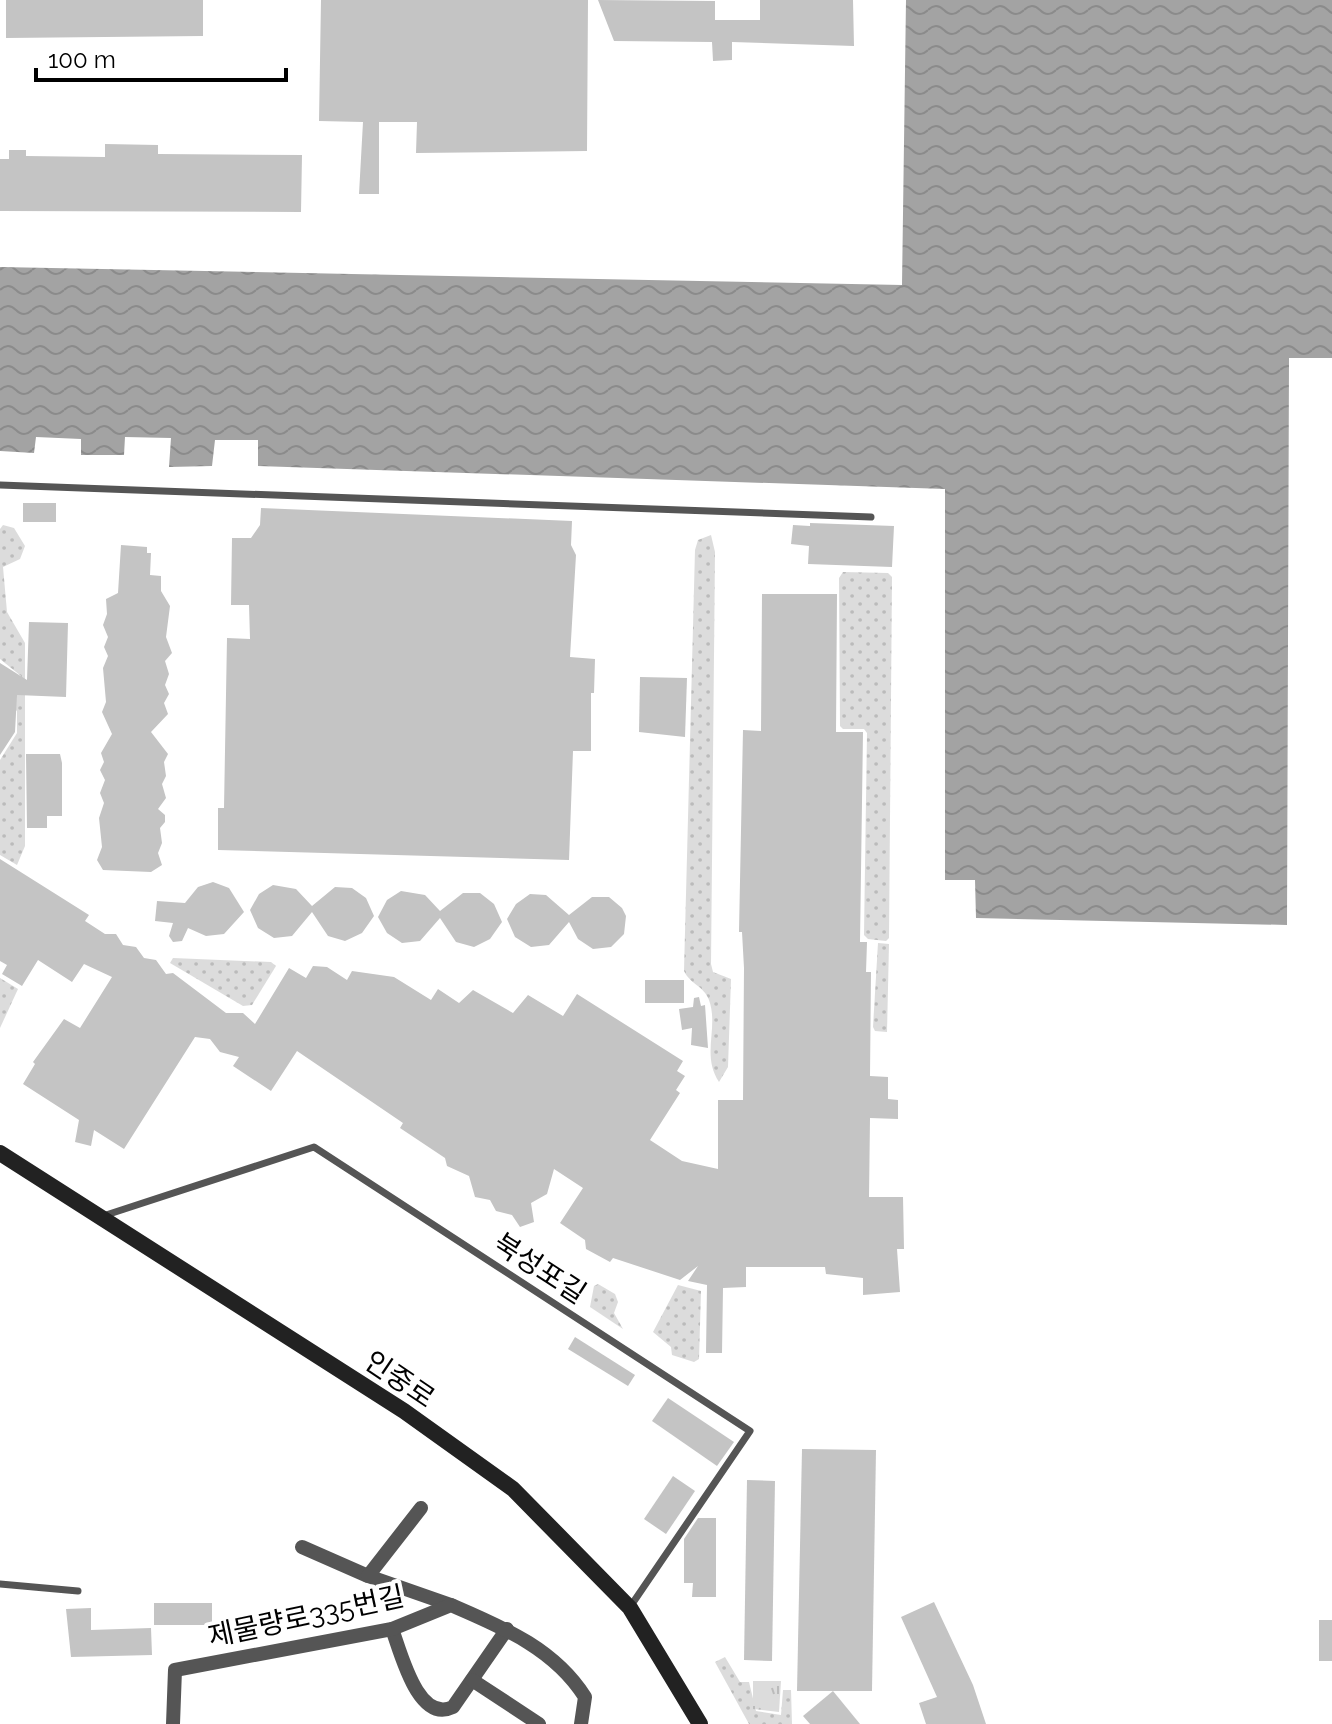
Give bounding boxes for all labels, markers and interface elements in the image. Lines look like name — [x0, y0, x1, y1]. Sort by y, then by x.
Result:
scale bar — [36, 32, 286, 82]
text: 100 m — [48, 45, 116, 74]
street label: 북성포길 — [488, 1227, 592, 1310]
street label: 인중로 — [358, 1344, 441, 1415]
street label: 제물량로335번길 — [205, 1580, 407, 1653]

